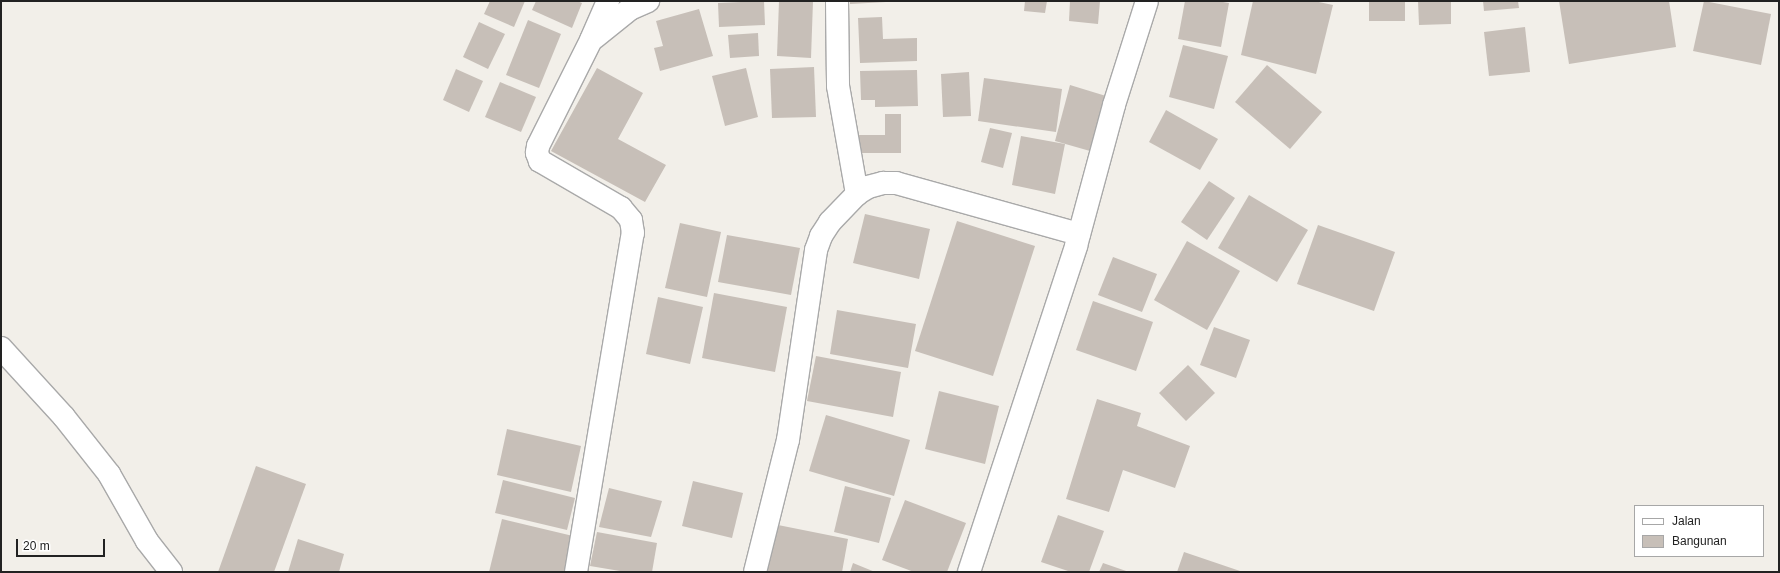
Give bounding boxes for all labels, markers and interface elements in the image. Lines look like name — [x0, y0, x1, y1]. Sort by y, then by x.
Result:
legend — [1634, 505, 1764, 557]
text: Jalan — [1672, 514, 1701, 528]
scale bar — [18, 531, 107, 557]
text: Bangunan — [1672, 534, 1727, 548]
text: 20 m — [23, 539, 50, 553]

